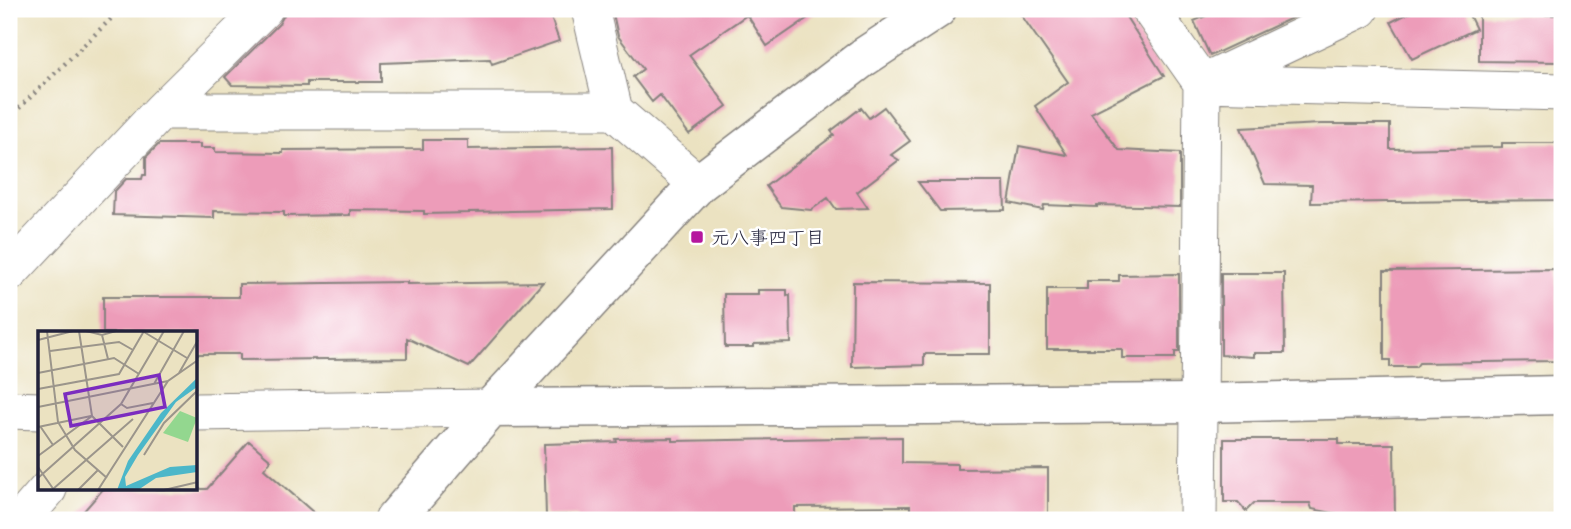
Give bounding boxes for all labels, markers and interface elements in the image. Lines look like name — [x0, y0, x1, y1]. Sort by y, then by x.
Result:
place label: 元八事四丁目 — [711, 224, 825, 254]
marker: 元八事四丁目 — [689, 229, 705, 245]
inset map — [38, 331, 198, 490]

